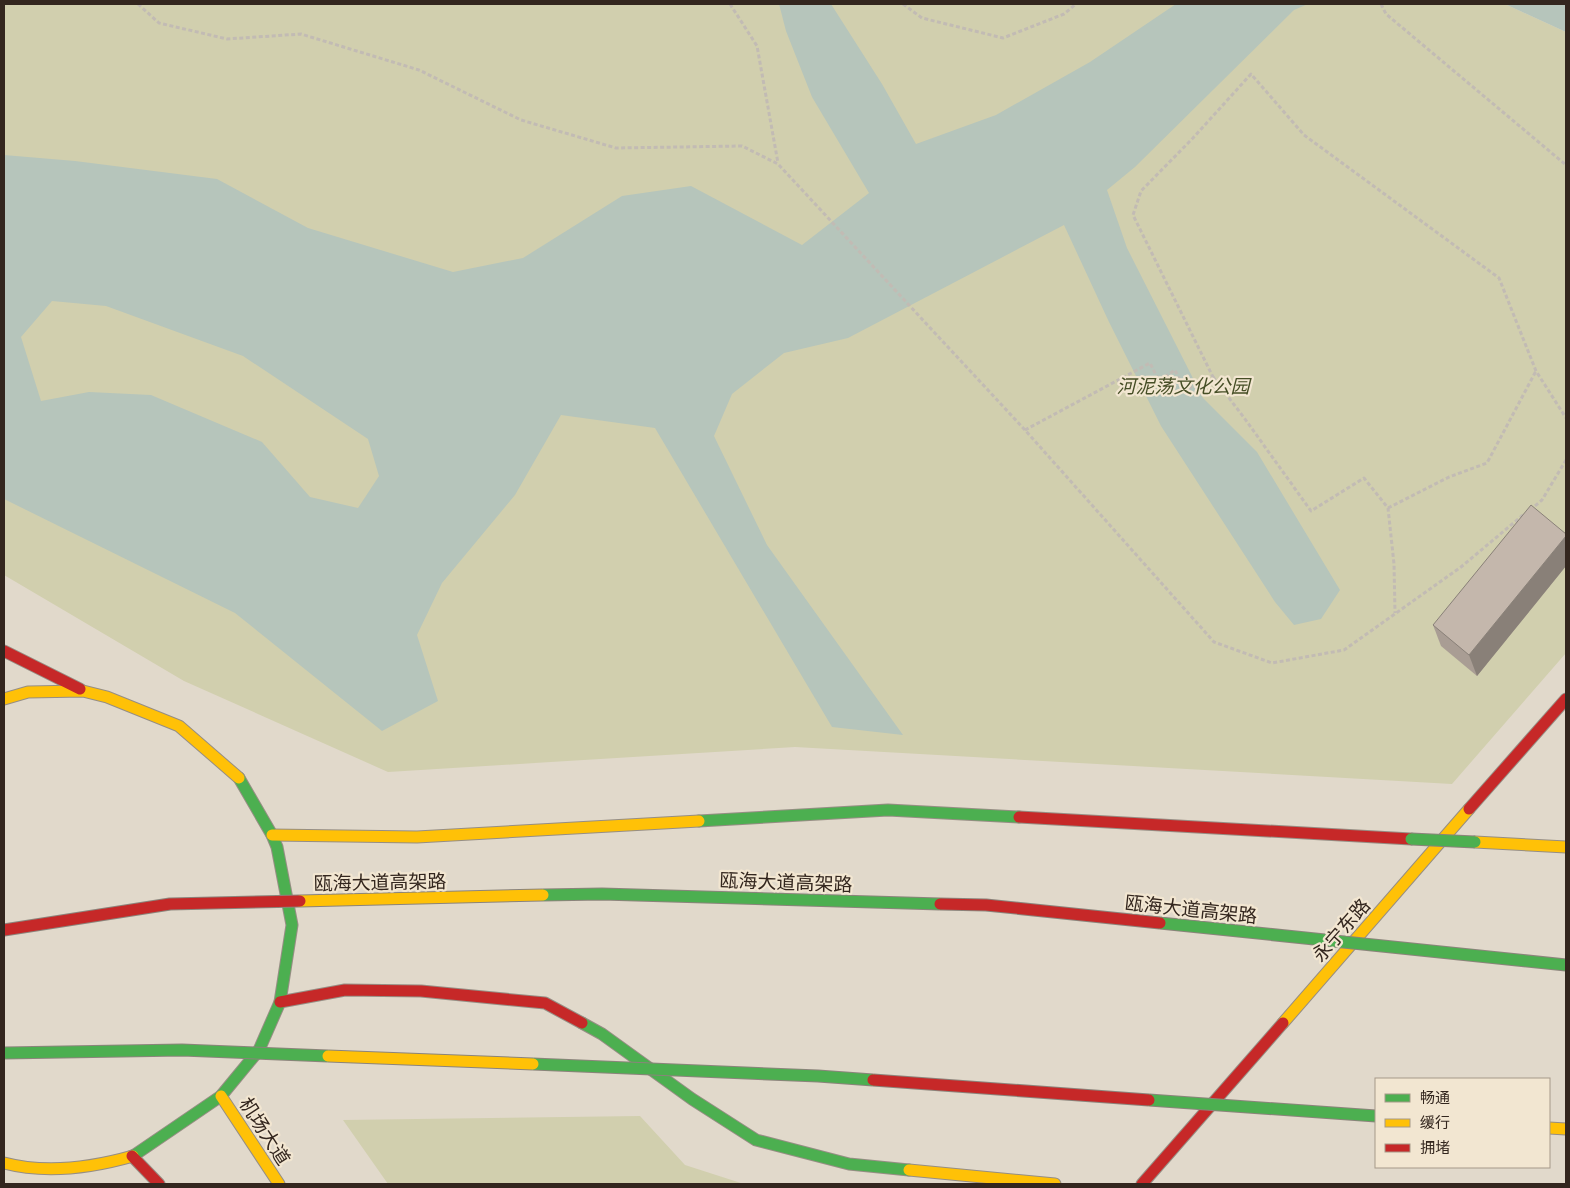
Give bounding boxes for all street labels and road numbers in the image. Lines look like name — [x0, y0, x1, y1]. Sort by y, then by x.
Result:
street label: 瓯海大道高架路 — [719, 869, 853, 896]
street label: 瓯海大道高架路 — [313, 870, 447, 895]
street label: 瓯海大道高架路 — [1124, 891, 1258, 928]
street label: 永宁东路 — [1308, 894, 1375, 967]
street label: 机场大道 — [234, 1093, 295, 1169]

